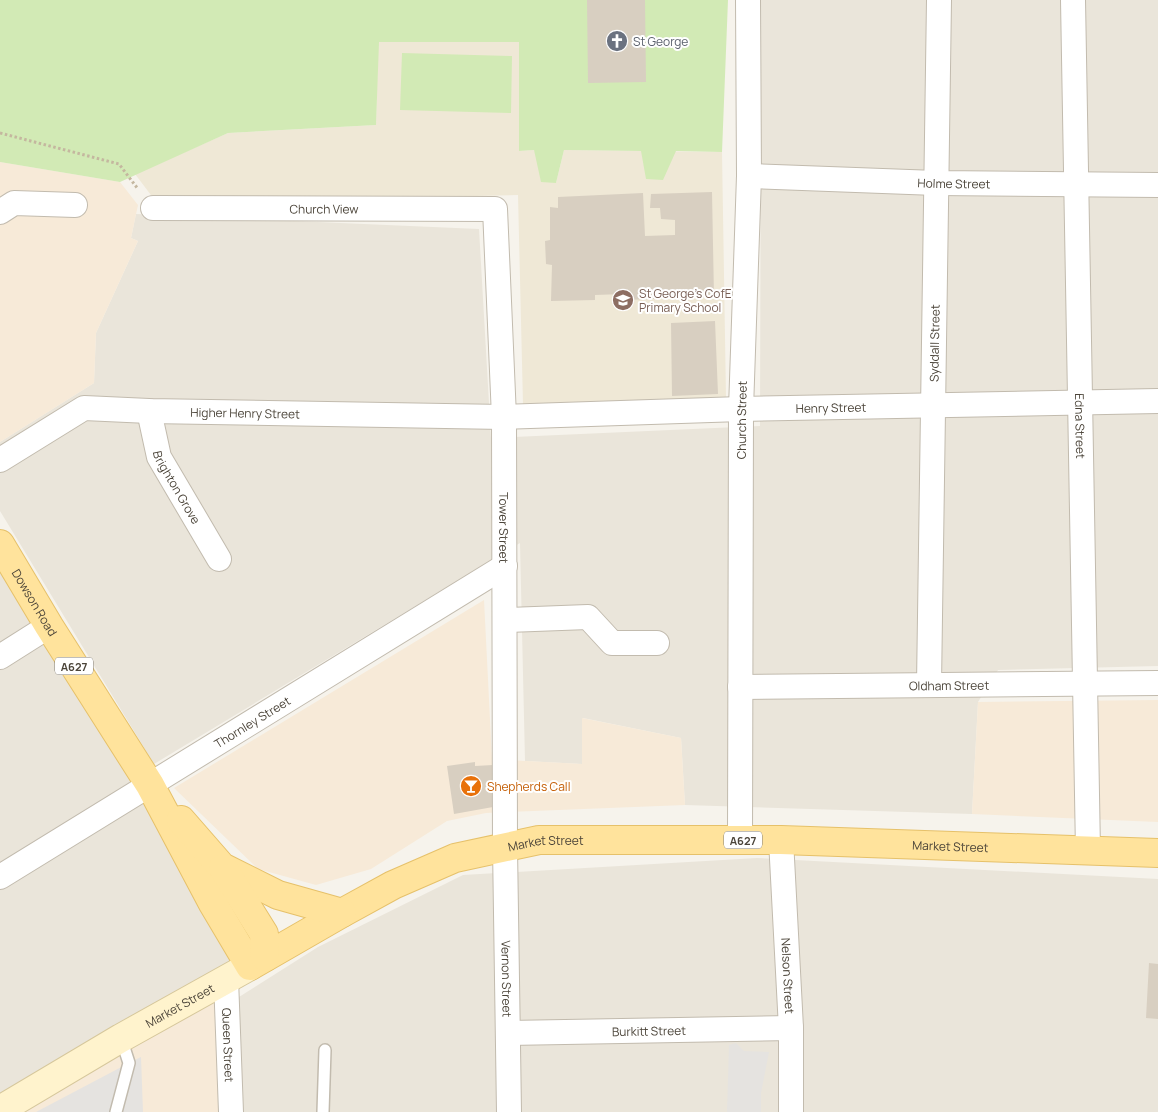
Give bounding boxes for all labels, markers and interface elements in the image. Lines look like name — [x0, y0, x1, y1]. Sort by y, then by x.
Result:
church icon: St George — [605, 29, 629, 53]
place label: St George — [633, 33, 688, 50]
street label: Holme Street — [917, 174, 991, 192]
street label: Church View — [289, 200, 359, 217]
place label: St George's CofE Primary School — [639, 285, 732, 316]
school or university icon: St George's CofE Primary School — [611, 288, 635, 312]
street label: Syddall Street — [925, 304, 943, 382]
street label: Church Street — [732, 380, 750, 459]
street label: Edna Street — [1071, 393, 1090, 459]
street label: Henry Street — [796, 398, 867, 416]
street label: Higher Henry Street — [190, 403, 300, 422]
street label: Brighton Grove — [149, 449, 205, 527]
street label: Tower Street — [496, 492, 513, 564]
street label: Dowson Road — [8, 566, 62, 639]
road number: A627 — [55, 658, 93, 674]
street label: Oldham Street — [909, 676, 989, 694]
street label: Thornley Street — [211, 692, 294, 752]
bar icon: Shepherds Call — [459, 774, 483, 798]
place label: Shepherds Call — [487, 778, 570, 795]
street label: Market Street — [506, 831, 584, 855]
road number: A627 — [724, 832, 762, 848]
street label: Market Street — [912, 836, 989, 856]
street label: Nelson Street — [778, 937, 799, 1015]
street label: Vernon Street — [498, 940, 516, 1018]
street label: Market Street — [142, 979, 217, 1031]
street label: Queen Street — [219, 1007, 238, 1083]
street label: Burkitt Street — [612, 1021, 686, 1040]

